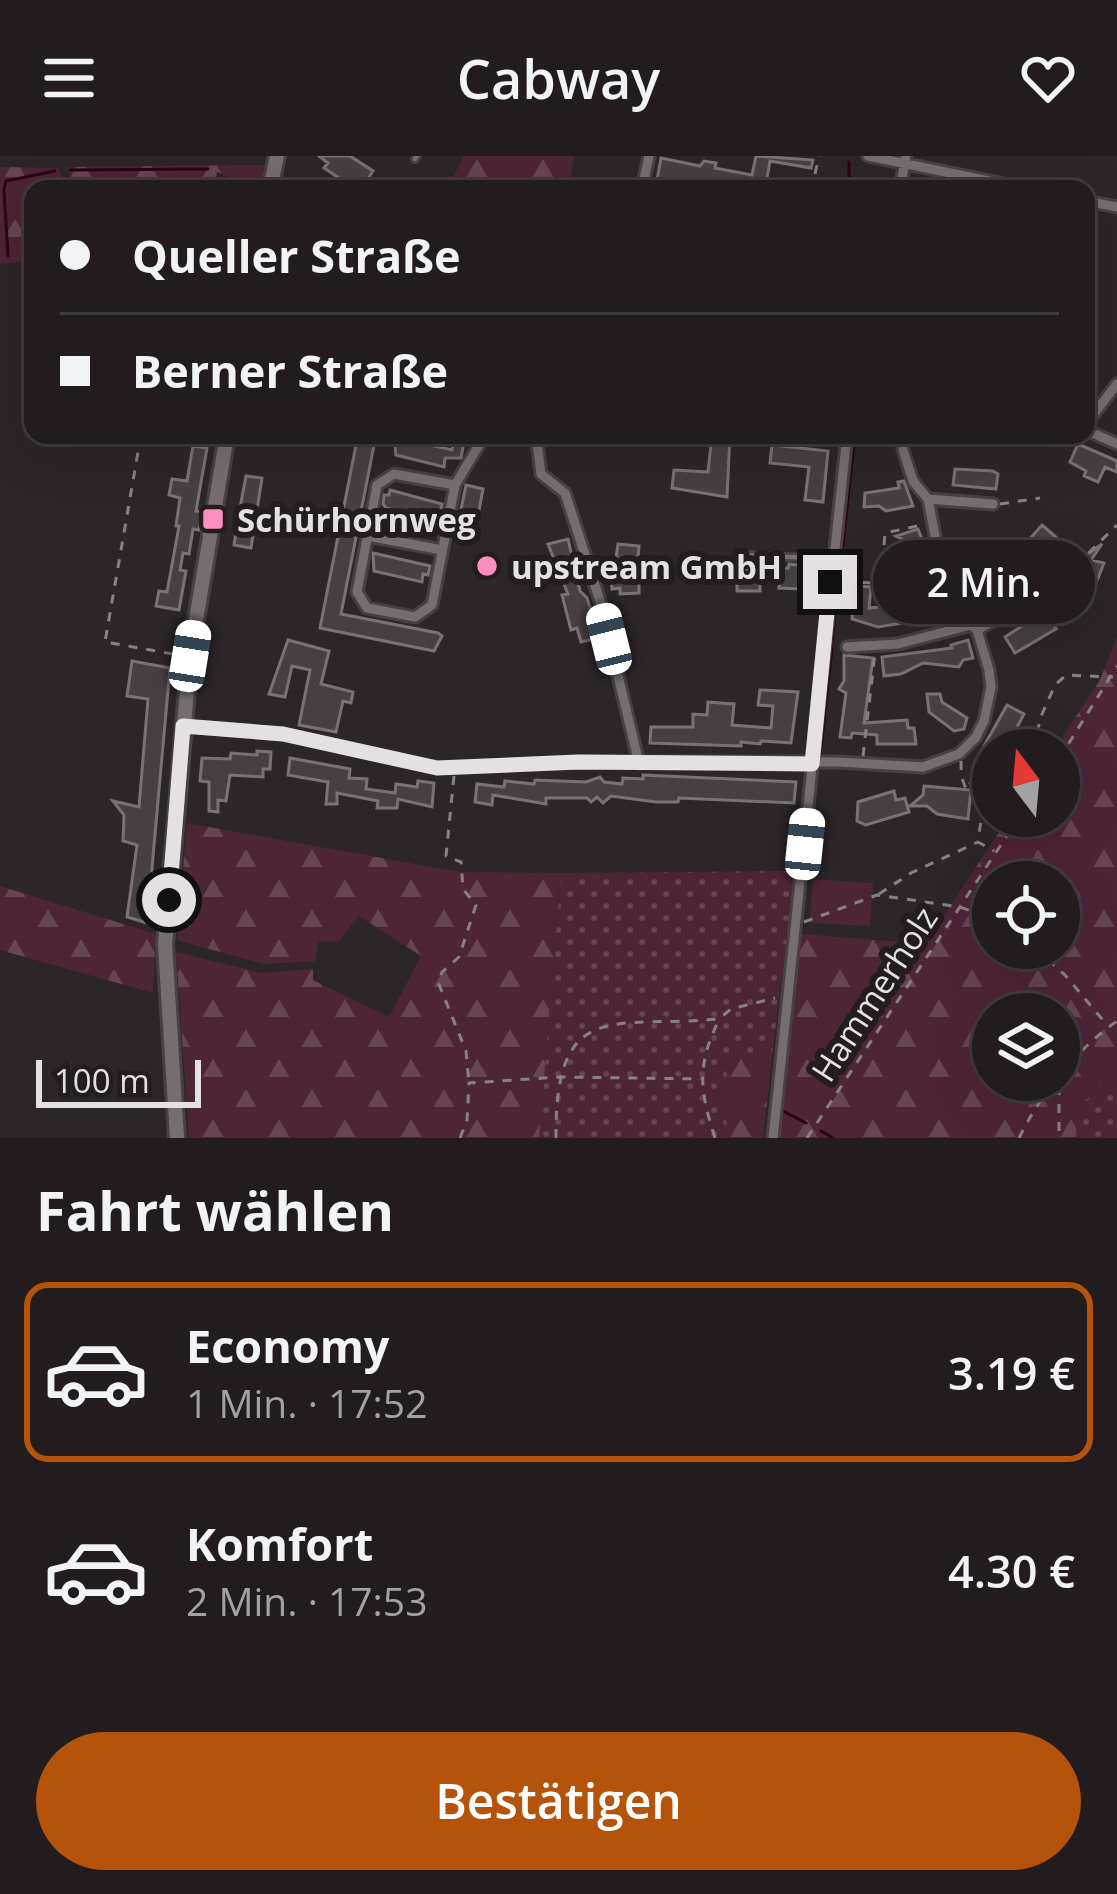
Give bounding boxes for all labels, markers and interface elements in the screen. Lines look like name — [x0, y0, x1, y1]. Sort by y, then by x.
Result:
text: Cabway — [457, 41, 660, 115]
icon: menu — [36, 45, 102, 111]
icon: heart — [1015, 45, 1081, 111]
text: Queller Straße — [132, 225, 461, 286]
text: Berner Straße — [132, 340, 448, 401]
place label: Schürhornweg — [237, 497, 476, 542]
marker: Schürhornweg — [200, 506, 226, 532]
callout: 2 Min. — [872, 540, 1094, 624]
place label: upstream GmbH — [511, 544, 782, 589]
marker: upstream GmbH — [474, 553, 500, 579]
route end — [803, 555, 857, 609]
text: 2 Min. — [927, 555, 1041, 608]
car — [583, 600, 635, 678]
car — [167, 618, 213, 694]
north arrow — [972, 729, 1080, 837]
map controls — [972, 729, 1080, 1101]
car — [783, 806, 827, 882]
button: locate — [972, 861, 1080, 969]
route start — [142, 873, 196, 927]
street label: Hammerholz — [801, 898, 947, 1090]
button: layers — [972, 993, 1080, 1101]
scale bar — [36, 1054, 201, 1107]
text: 100 m — [54, 1058, 150, 1103]
text: Fahrt wählen — [36, 1173, 394, 1247]
text: Economy — [186, 1315, 389, 1376]
icon: car — [42, 1318, 150, 1426]
text: 3.19 € — [948, 1342, 1075, 1403]
text: 1 Min. · 17:52 — [186, 1376, 427, 1429]
text: Komfort — [186, 1513, 373, 1574]
icon: car — [42, 1516, 150, 1624]
text: 4.30 € — [948, 1540, 1075, 1601]
text: 2 Min. · 17:53 — [186, 1574, 427, 1627]
button: Bestätigen — [36, 1732, 1081, 1870]

